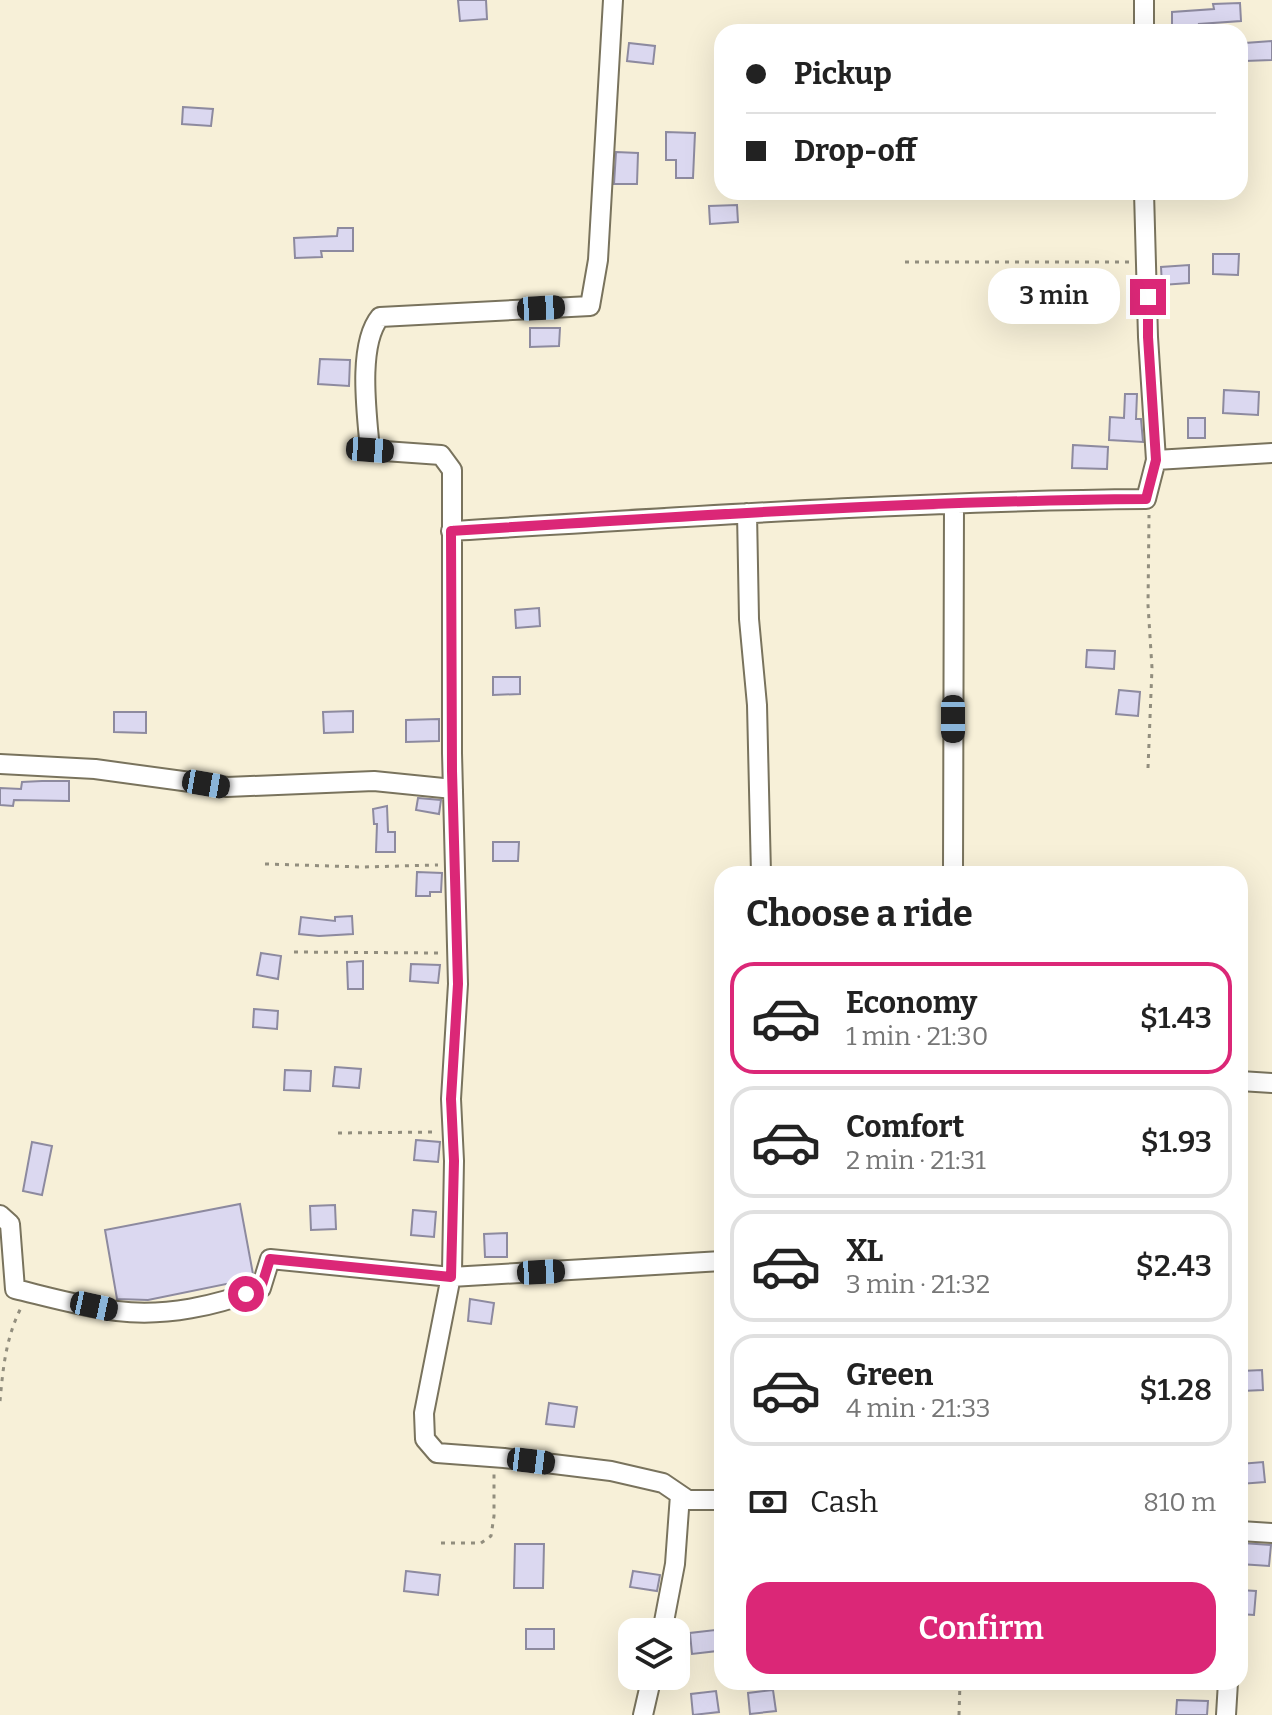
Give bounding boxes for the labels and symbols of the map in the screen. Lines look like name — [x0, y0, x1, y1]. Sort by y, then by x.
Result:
callout: 3 min — [988, 269, 1120, 325]
route end — [1130, 279, 1166, 315]
car — [516, 295, 566, 321]
car — [345, 436, 395, 464]
car — [941, 695, 965, 743]
car — [180, 768, 232, 800]
car — [516, 1259, 566, 1285]
route start — [228, 1276, 264, 1312]
car — [68, 1289, 120, 1323]
car — [506, 1446, 556, 1476]

